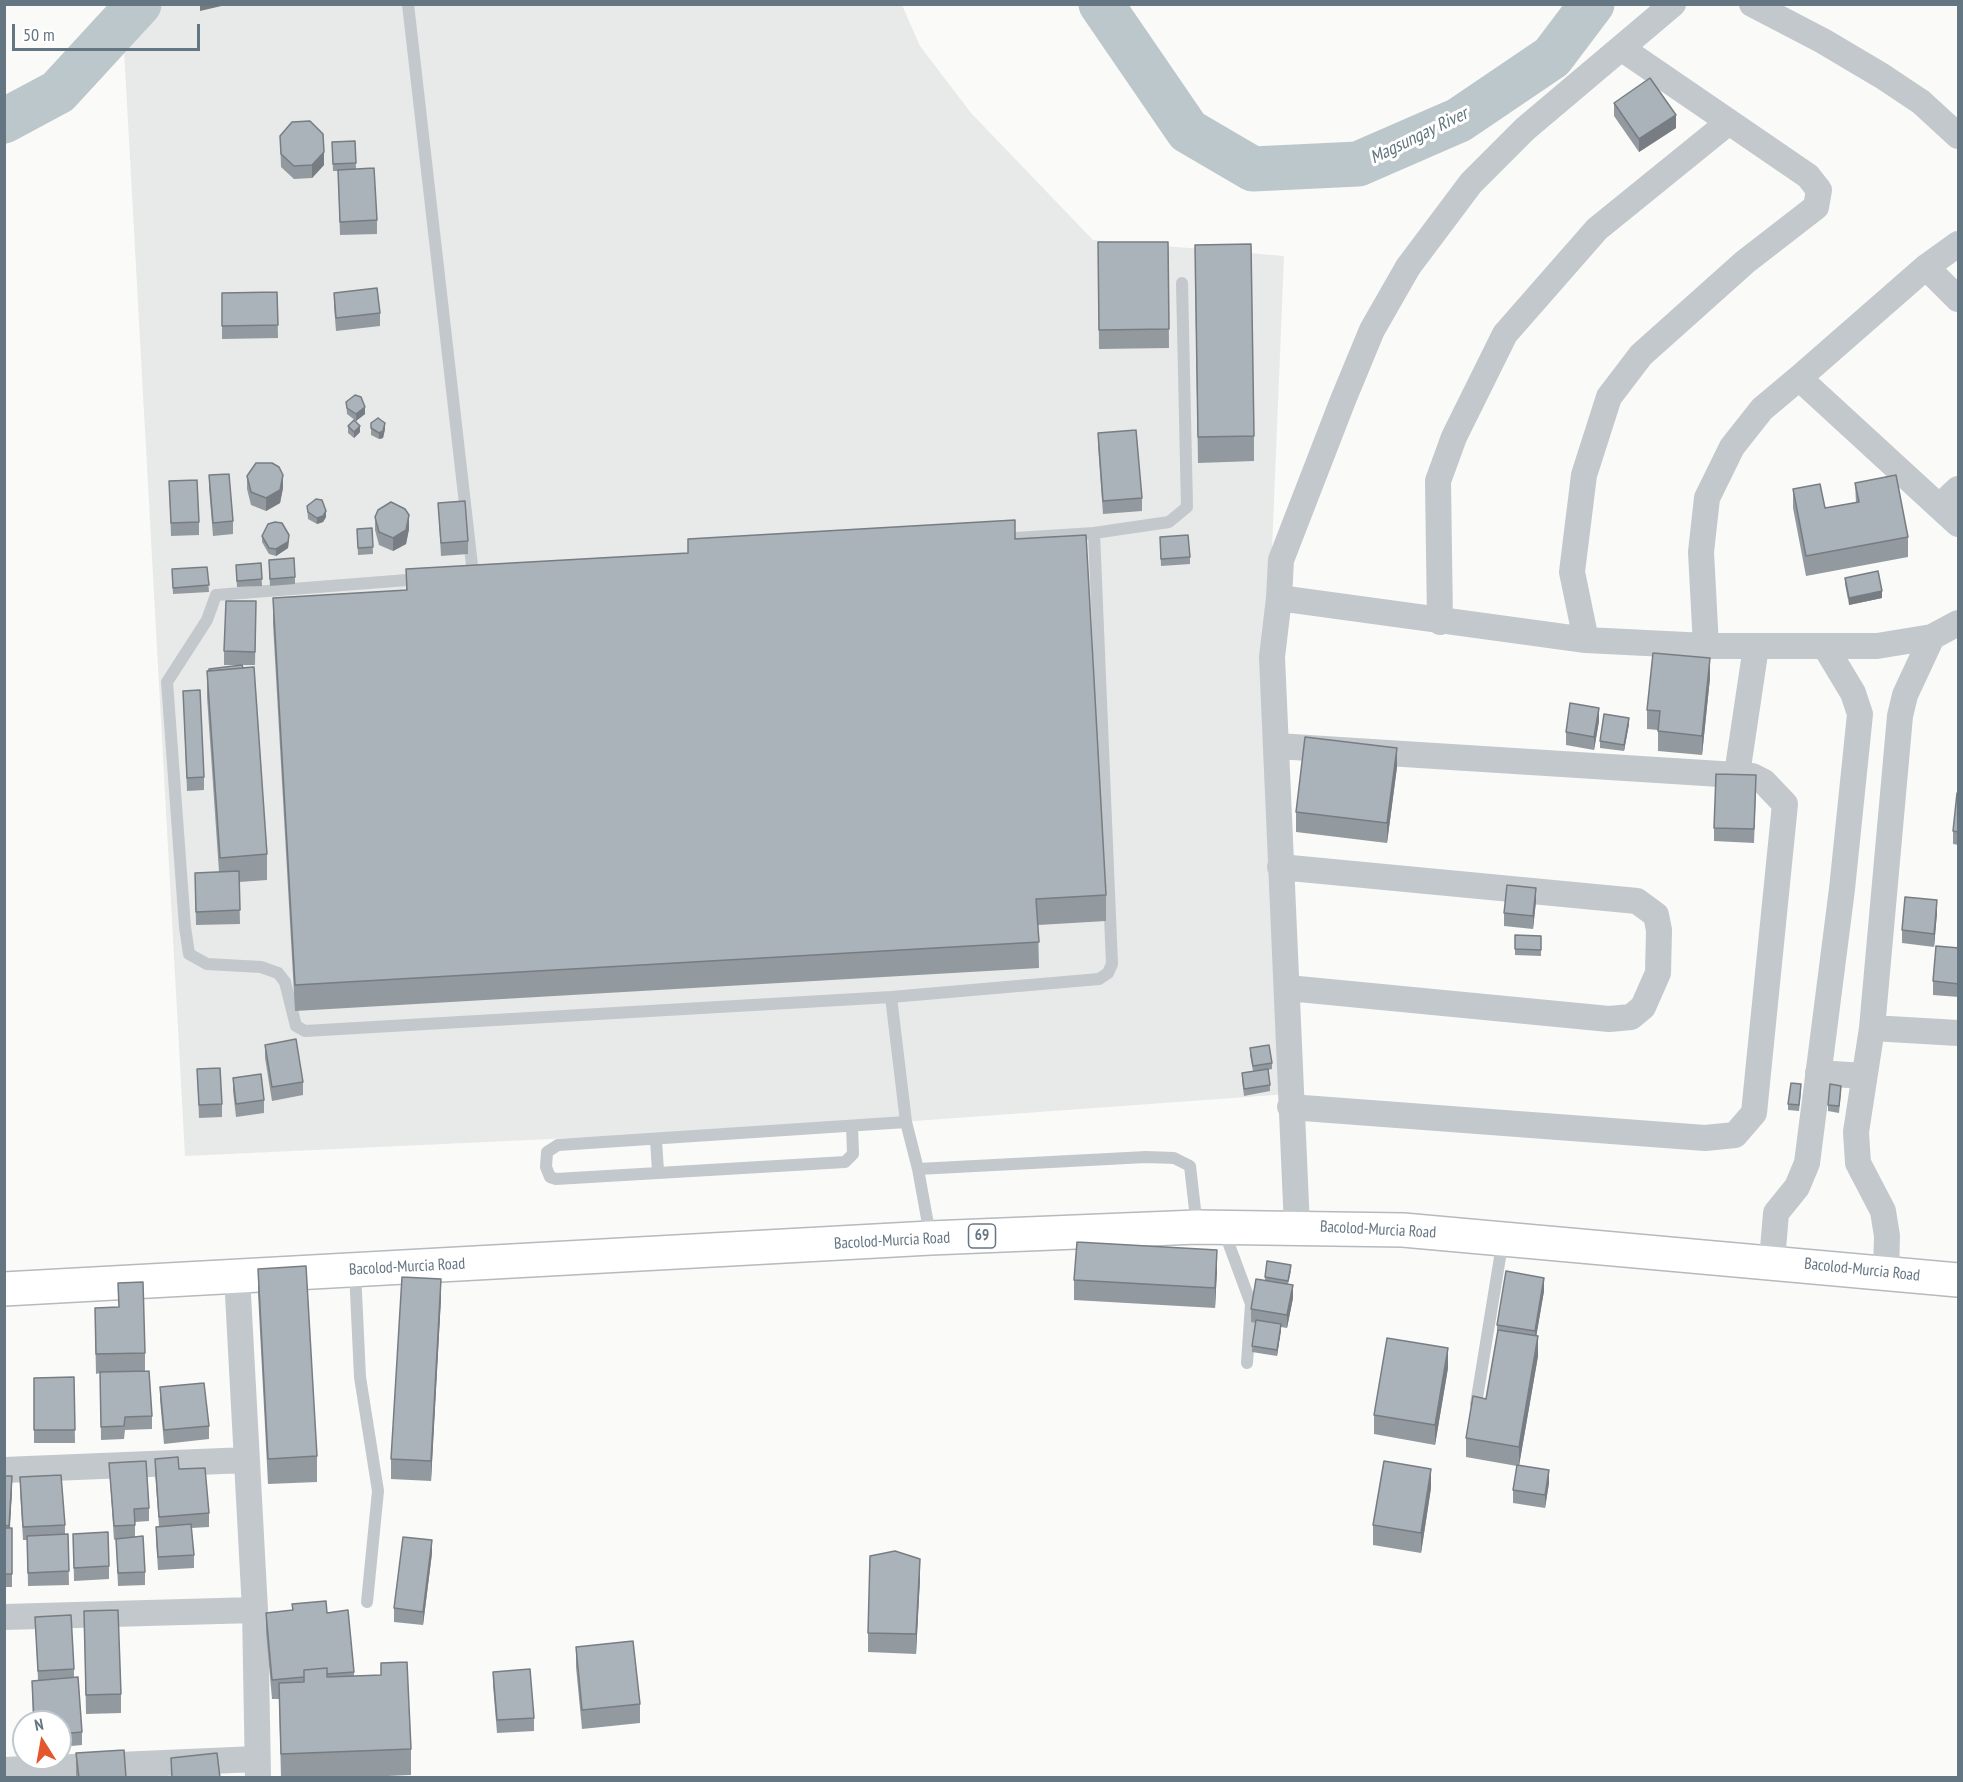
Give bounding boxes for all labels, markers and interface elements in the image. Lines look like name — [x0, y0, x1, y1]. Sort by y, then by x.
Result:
scale bar — [15, 12, 202, 50]
text: 50 m — [23, 23, 55, 46]
water label: Magsungay River — [1367, 103, 1471, 169]
street label: Bacolod-Murcia Road — [1319, 1217, 1437, 1243]
road number: 69 — [968, 1224, 996, 1248]
street label: Bacolod-Murcia Road — [833, 1228, 951, 1254]
street label: Bacolod-Murcia Road — [348, 1254, 466, 1280]
street label: Bacolod-Murcia Road — [1803, 1254, 1921, 1286]
north arrow — [12, 1710, 72, 1770]
text: N — [33, 1714, 45, 1735]

